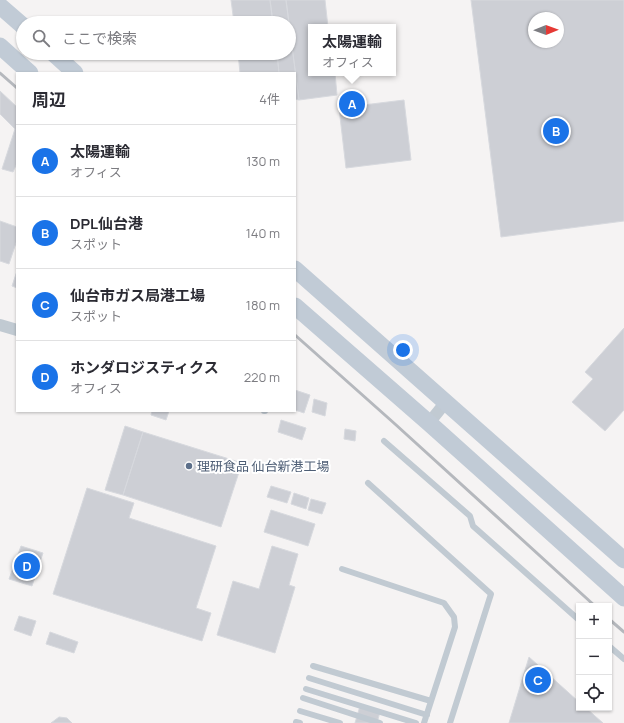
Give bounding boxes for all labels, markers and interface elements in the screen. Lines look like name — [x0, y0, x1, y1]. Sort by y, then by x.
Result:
north arrow — [528, 12, 564, 48]
search box — [16, 16, 296, 60]
popup — [308, 24, 396, 76]
icon: search — [30, 27, 52, 49]
text: ここで検索 — [62, 28, 137, 49]
text: 太陽運輸 — [322, 31, 382, 52]
text: オフィス — [322, 53, 374, 71]
text: 周辺 — [32, 88, 66, 111]
pin: A — [339, 89, 365, 119]
text: 4件 — [259, 90, 280, 108]
pin: B — [543, 116, 569, 146]
text: 太陽運輸 — [70, 141, 130, 162]
text: A — [41, 152, 49, 170]
text: 130 m — [246, 152, 280, 170]
text: オフィス — [70, 163, 122, 181]
text: DPL仙台港 — [70, 213, 143, 234]
text: B — [41, 224, 49, 242]
text: 140 m — [246, 224, 280, 242]
text: スポット — [70, 235, 122, 253]
text: 仙台市ガス局港工場 — [70, 285, 205, 306]
text: C — [40, 296, 50, 314]
text: 180 m — [246, 296, 280, 314]
text: スポット — [70, 307, 122, 325]
your location — [393, 340, 413, 360]
text: ホンダロジスティクス — [70, 357, 219, 378]
text: D — [40, 368, 50, 386]
text: 220 m — [244, 368, 280, 386]
text: オフィス — [70, 379, 122, 397]
place label: 理研食品 仙台新港工場 — [197, 457, 330, 475]
marker: 理研食品 仙台新港工場 — [184, 461, 194, 471]
pin: D — [14, 551, 40, 581]
map controls — [576, 603, 612, 711]
button: + — [576, 603, 612, 639]
button: − — [576, 639, 612, 675]
pin: C — [525, 665, 551, 695]
button: locate — [576, 675, 612, 711]

